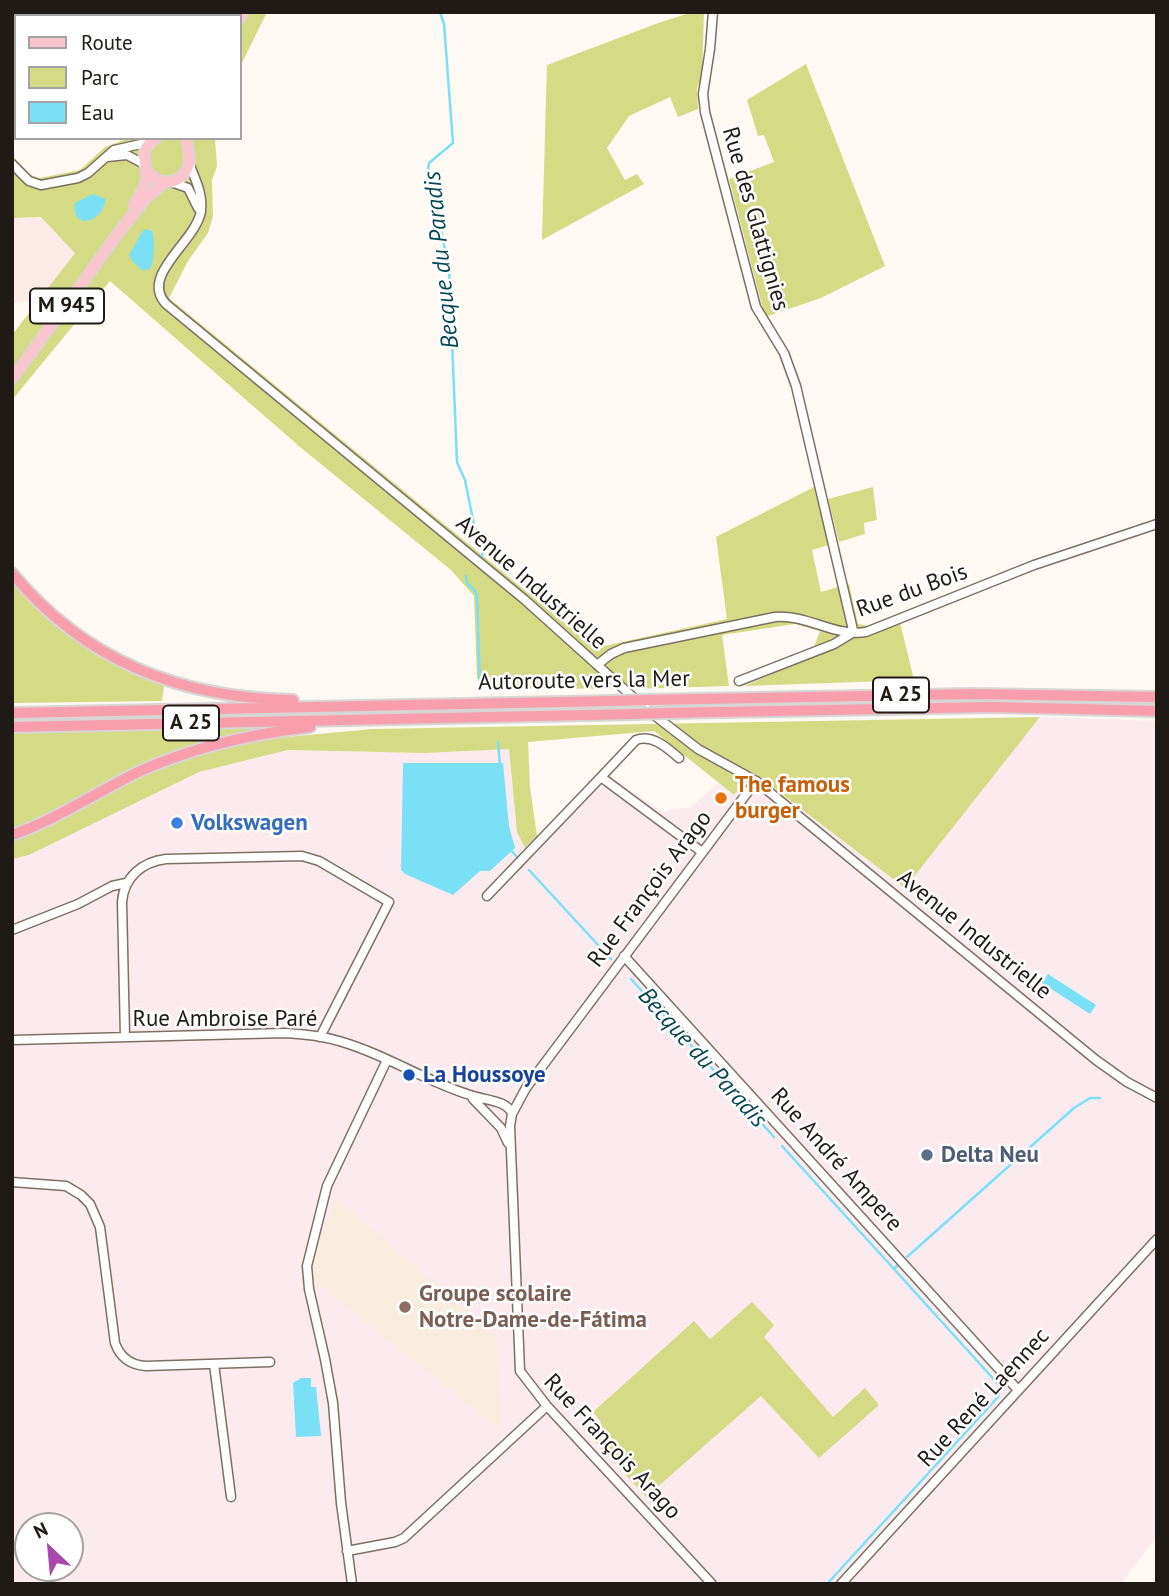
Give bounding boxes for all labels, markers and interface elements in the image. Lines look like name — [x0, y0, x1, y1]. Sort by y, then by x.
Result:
legend — [14, 14, 242, 140]
text: Route — [81, 29, 133, 56]
text: Parc — [81, 64, 119, 91]
text: Eau — [81, 99, 114, 126]
street label: Rue des Glattignies — [716, 124, 794, 314]
water label: Becque du Paradis — [418, 170, 466, 350]
road number: M 945 — [30, 288, 104, 324]
street label: Avenue Industrielle — [450, 510, 612, 656]
street label: Rue du Bois — [853, 558, 971, 624]
street label: Autoroute vers la Mer — [478, 665, 690, 697]
road number: A 25 — [873, 678, 929, 712]
road number: A 25 — [163, 706, 219, 740]
place label: The famous burger — [735, 771, 850, 825]
marker: The famous burger — [713, 790, 729, 806]
street label: Rue François Arago — [582, 805, 718, 973]
place label: Volkswagen — [191, 809, 308, 837]
marker: Volkswagen — [169, 815, 185, 831]
street label: Avenue Industrielle — [891, 864, 1057, 1006]
water label: Becque du Paradis — [632, 982, 772, 1134]
street label: Rue Ambroise Paré — [132, 1005, 318, 1033]
place label: La Houssoye — [423, 1061, 546, 1089]
marker: La Houssoye — [401, 1067, 417, 1083]
street label: Rue André Ampere — [764, 1083, 908, 1237]
place label: Delta Neu — [941, 1141, 1039, 1169]
marker: Delta Neu — [919, 1147, 935, 1163]
place label: Groupe scolaire Notre-Dame-de-Fátima — [419, 1280, 647, 1334]
marker: Groupe scolaire Notre-Dame-de-Fátima — [397, 1299, 413, 1315]
street label: Rue René Laennec — [913, 1323, 1055, 1473]
street label: Rue François Arago — [537, 1369, 687, 1525]
north arrow — [14, 1512, 84, 1582]
text: N — [30, 1516, 52, 1543]

